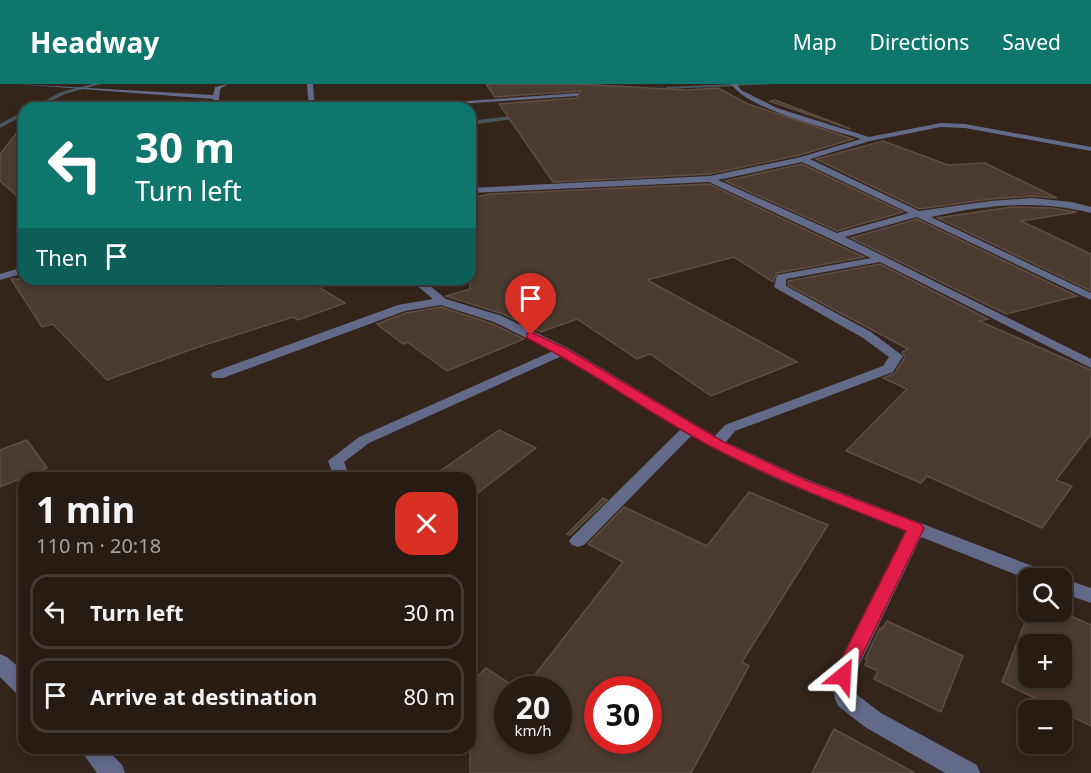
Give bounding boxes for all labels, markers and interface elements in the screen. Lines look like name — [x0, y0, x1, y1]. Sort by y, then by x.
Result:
text: Headway — [30, 23, 159, 61]
text: Map — [793, 28, 837, 56]
text: Directions — [870, 28, 969, 56]
text: Saved — [1002, 28, 1061, 56]
text: 30 m — [135, 118, 235, 175]
icon: left — [36, 126, 114, 204]
text: Turn left — [135, 172, 241, 209]
icon: arrive — [100, 240, 133, 273]
text: Then — [36, 242, 88, 272]
pin — [505, 273, 556, 335]
icon: arrive — [514, 282, 547, 315]
text: 1 min — [36, 485, 135, 534]
button: close — [395, 492, 458, 555]
text: 110 m · 20:18 — [36, 532, 161, 559]
map controls — [1018, 568, 1072, 754]
button: search — [1018, 568, 1072, 622]
icon: left — [39, 595, 72, 628]
text: Turn left — [90, 597, 184, 627]
text: 30 m — [404, 597, 455, 627]
button: + — [1018, 634, 1072, 688]
position arrow — [811, 644, 875, 708]
speed limit sign: 30 — [584, 676, 662, 754]
icon: arrive — [39, 679, 72, 712]
text: Arrive at destination — [90, 681, 317, 711]
text: 80 m — [404, 681, 455, 711]
text: 20 — [516, 687, 550, 728]
button: − — [1018, 700, 1072, 754]
text: km/h — [515, 720, 551, 740]

